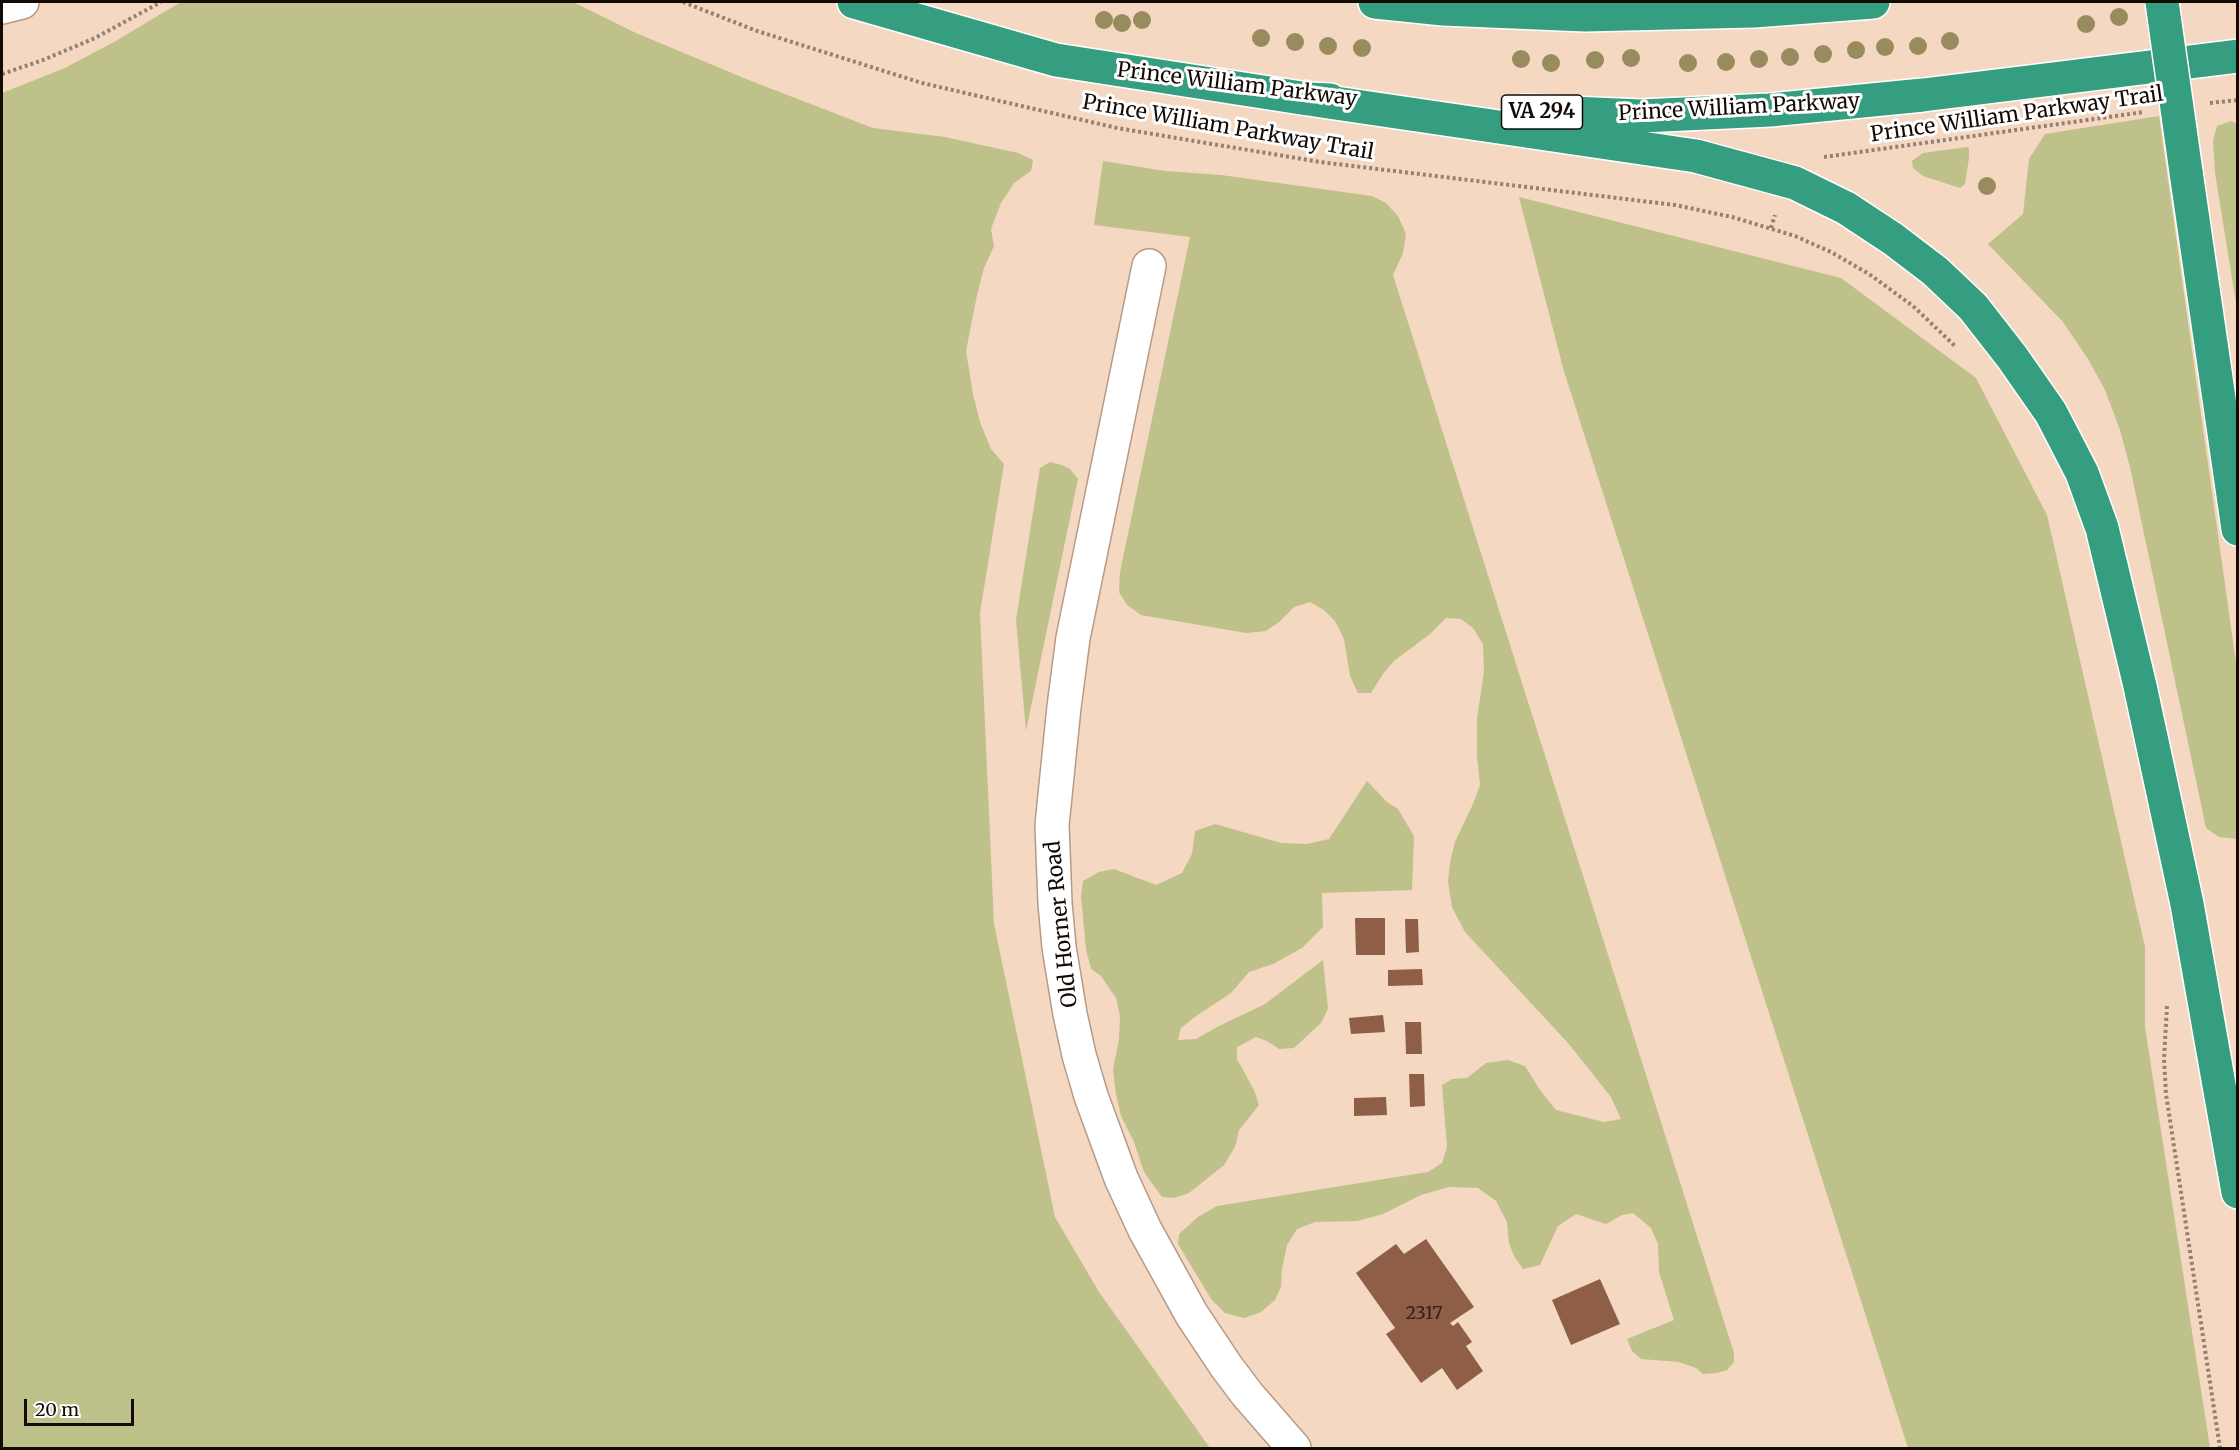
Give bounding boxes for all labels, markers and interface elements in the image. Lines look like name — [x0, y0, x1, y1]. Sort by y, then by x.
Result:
street label: Prince William Parkway — [1115, 58, 1359, 112]
street label: Prince William Parkway Trail — [1869, 82, 2165, 148]
street label: Prince William Parkway — [1618, 89, 1860, 127]
street label: Prince William Parkway Trail — [1080, 90, 1376, 166]
road number: VA 294 — [1502, 95, 1582, 129]
street label: Old Horner Road — [1041, 839, 1083, 1009]
house number: 2317 — [1406, 1303, 1442, 1325]
scale bar — [27, 1387, 136, 1425]
text: 20 m — [35, 1398, 79, 1421]

